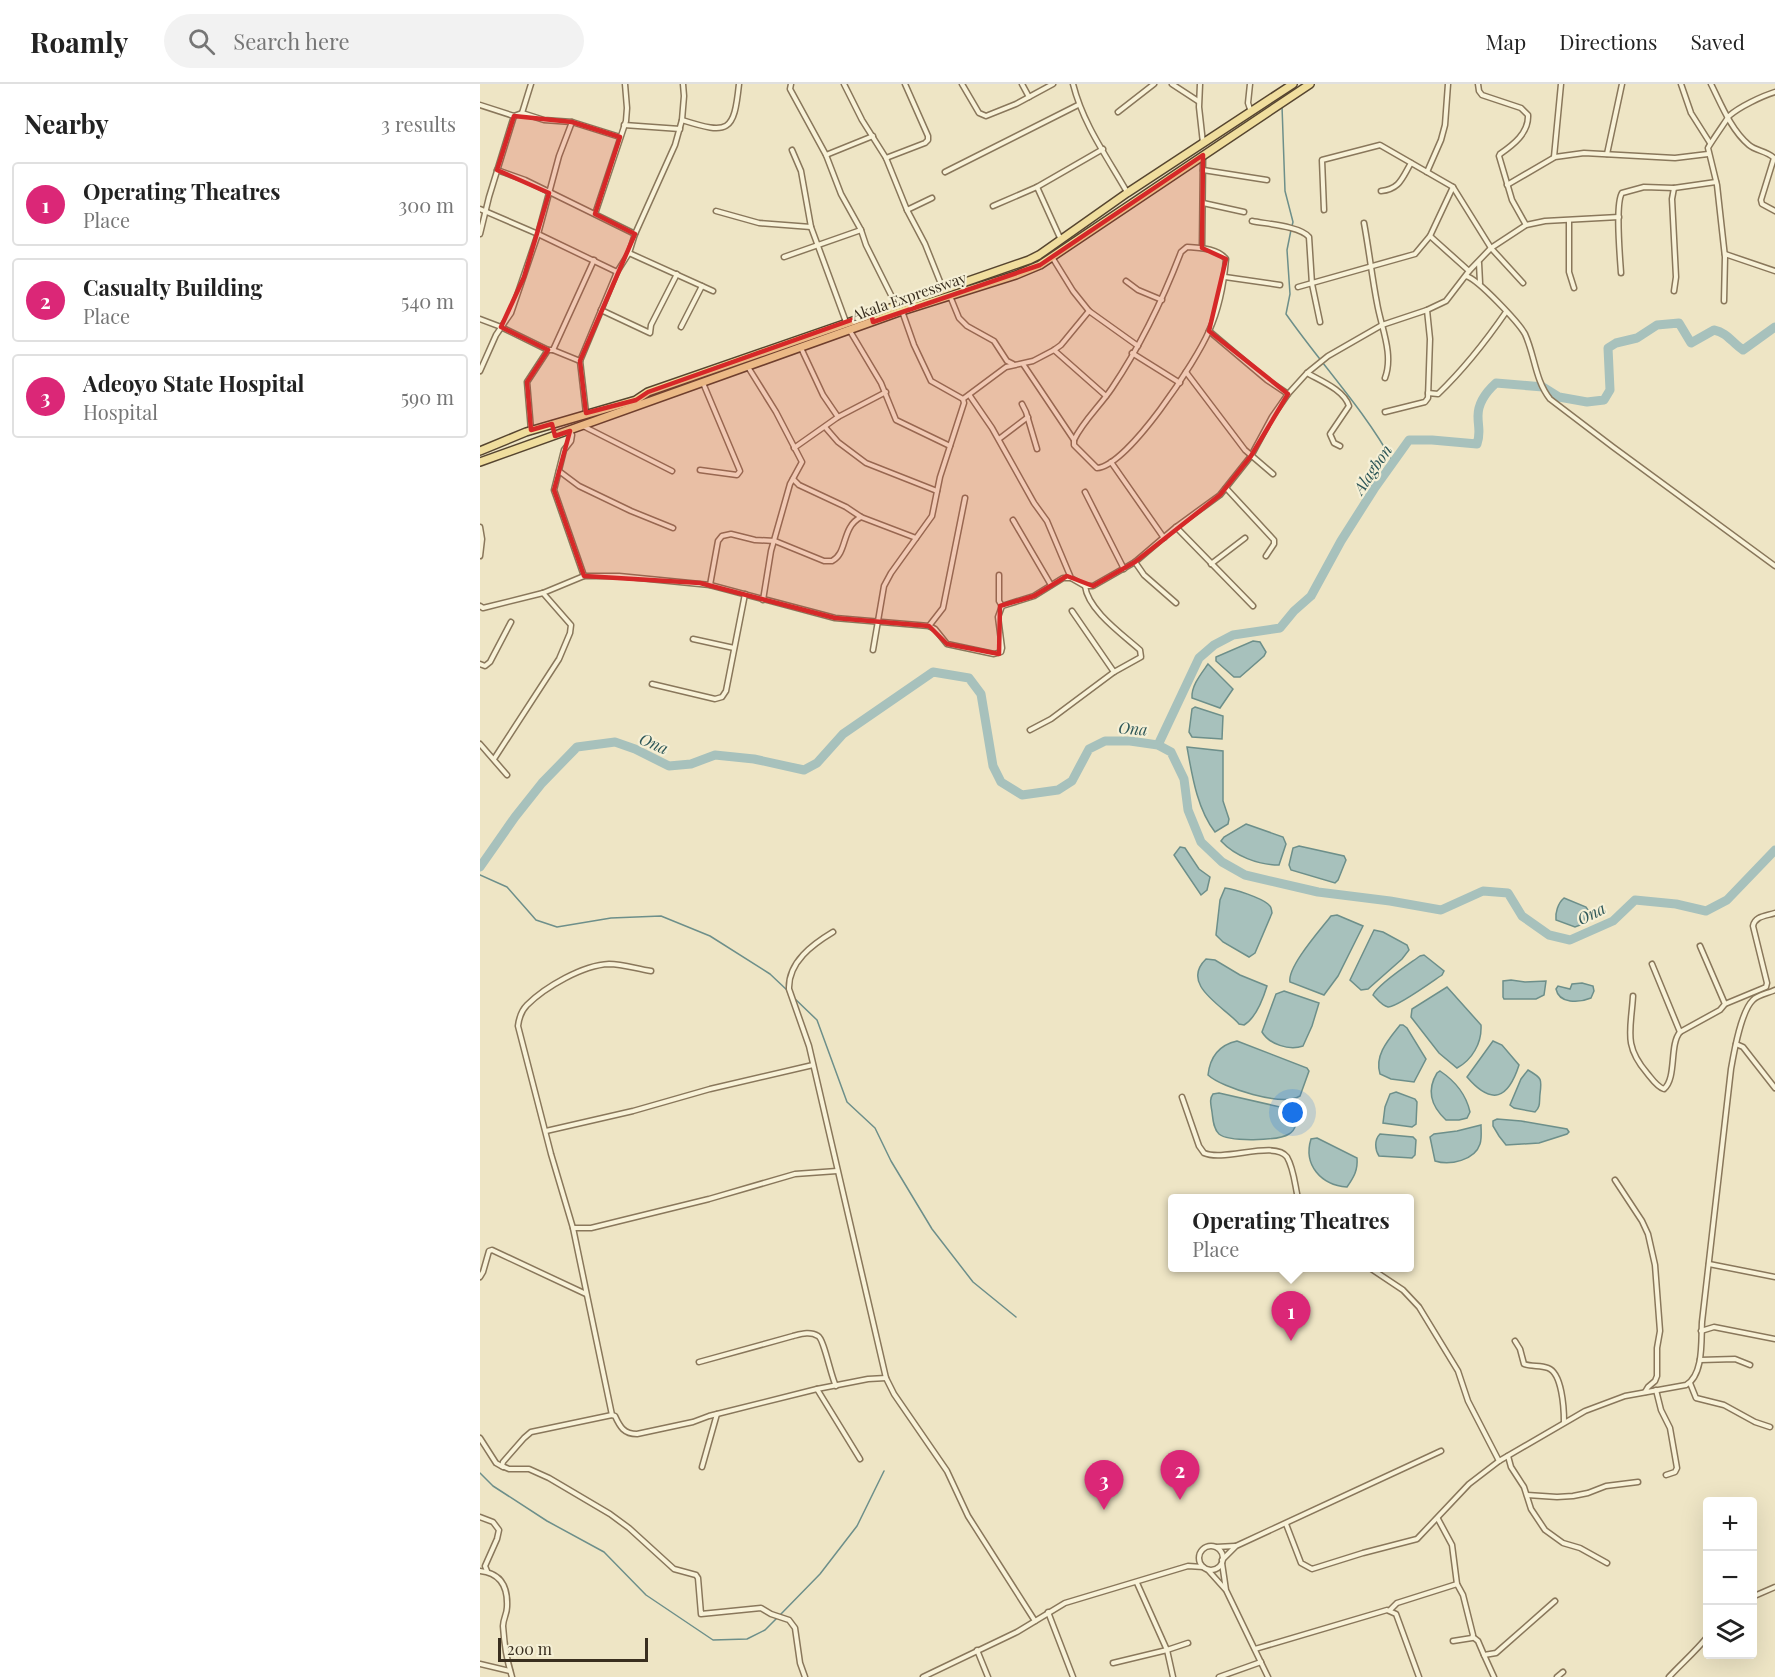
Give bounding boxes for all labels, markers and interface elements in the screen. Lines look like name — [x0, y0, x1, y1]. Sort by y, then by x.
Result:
search box — [164, 14, 584, 68]
text: Roamly — [30, 23, 128, 60]
icon: search — [185, 25, 218, 58]
text: Search here — [233, 26, 350, 56]
text: Map — [1485, 27, 1526, 55]
text: Directions — [1559, 27, 1657, 55]
text: Saved — [1690, 27, 1745, 55]
text: Nearby — [24, 106, 109, 141]
text: 3 results — [381, 110, 456, 137]
text: Operating Theatres — [83, 176, 280, 206]
text: 1 — [42, 191, 49, 218]
text: 300 m — [398, 191, 454, 218]
text: Place — [83, 206, 130, 233]
street label: Akala Expressway — [848, 267, 969, 325]
text: Casualty Building — [83, 272, 263, 302]
text: 2 — [40, 287, 51, 314]
text: 540 m — [401, 287, 454, 314]
text: Place — [83, 302, 130, 329]
text: Adeoyo State Hospital — [83, 368, 304, 398]
text: 3 — [41, 383, 50, 410]
text: 590 m — [401, 383, 454, 410]
text: Hospital — [83, 398, 158, 425]
water label: Alagbon — [1347, 440, 1396, 499]
water label: Ona — [1118, 717, 1148, 739]
water label: Ona — [636, 728, 672, 758]
water label: Ona — [1573, 897, 1609, 929]
your location — [1278, 1098, 1307, 1127]
popup — [1168, 1194, 1414, 1272]
text: Operating Theatres — [1192, 1205, 1390, 1235]
text: Place — [1192, 1235, 1239, 1262]
pin: 1 — [1272, 1292, 1310, 1341]
pin: 2 — [1160, 1450, 1200, 1500]
pin: 3 — [1084, 1460, 1124, 1510]
map controls — [1703, 1497, 1757, 1659]
button: + — [1703, 1497, 1757, 1551]
button: − — [1703, 1551, 1757, 1605]
button: layers — [1703, 1605, 1757, 1659]
scale bar — [498, 1635, 648, 1662]
text: 200 m — [507, 1638, 552, 1659]

